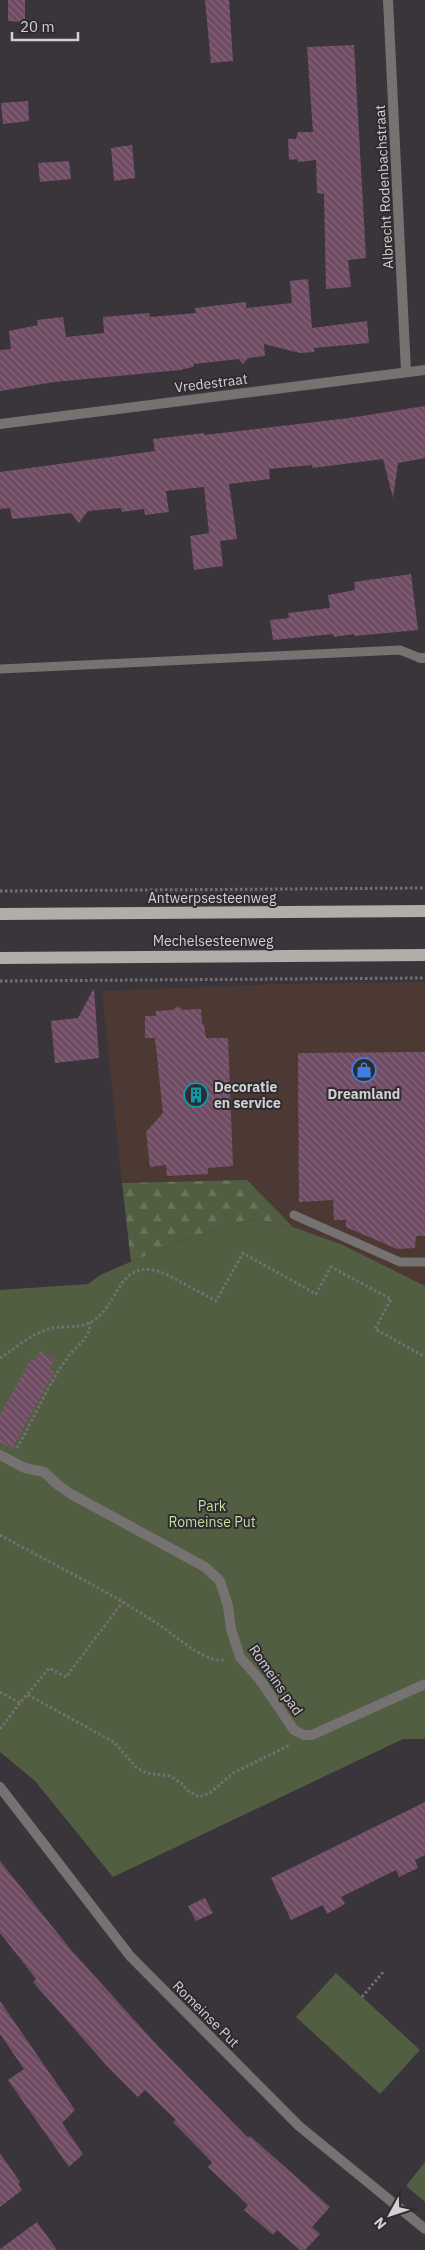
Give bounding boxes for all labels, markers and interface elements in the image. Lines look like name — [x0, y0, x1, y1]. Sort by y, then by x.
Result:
scale bar — [12, 10, 79, 42]
text: 20 m — [20, 17, 55, 36]
street label: Albrecht Rodenbachstraat — [371, 104, 397, 270]
street label: Vredestraat — [173, 370, 249, 396]
street label: Antwerpsesteenweg — [148, 889, 277, 907]
street label: Mechelsesteenweg — [153, 932, 274, 950]
shop icon: Dreamland — [351, 1057, 377, 1083]
place label: Decoratie en service — [214, 1078, 281, 1112]
building icon: Decoratie en service — [183, 1082, 209, 1108]
place label: Dreamland — [328, 1085, 400, 1103]
park label: Park Romeinse Put — [168, 1497, 256, 1531]
street label: Romeins pad — [245, 1641, 307, 1719]
street label: Romeinse Put — [169, 1977, 243, 2051]
north arrow — [365, 2190, 415, 2240]
text: N — [370, 2214, 390, 2233]

